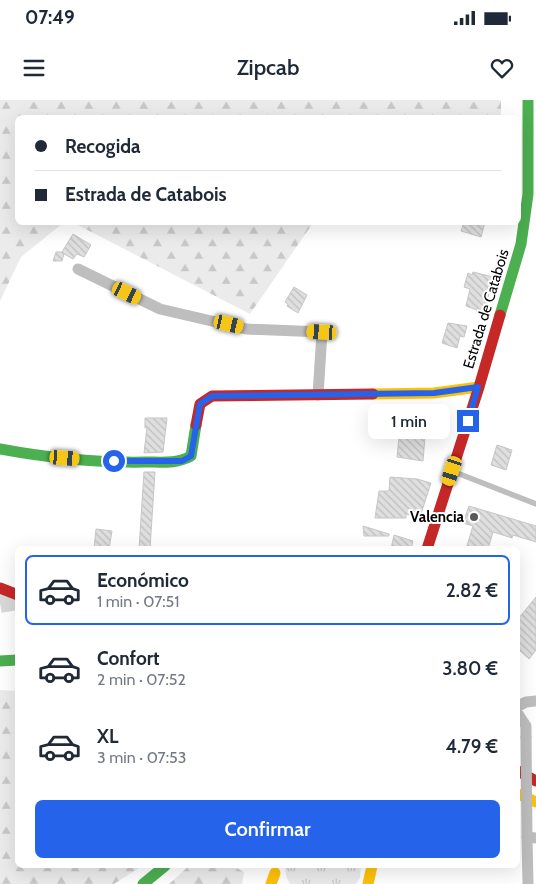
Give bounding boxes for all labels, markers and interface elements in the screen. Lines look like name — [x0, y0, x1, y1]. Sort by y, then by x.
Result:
text: 07:49 — [25, 6, 75, 29]
icon: menu — [20, 54, 48, 82]
text: Zipcab — [237, 54, 299, 81]
icon: heart — [488, 54, 516, 82]
text: Recogida — [65, 135, 141, 158]
text: Estrada de Catabois — [65, 183, 227, 206]
street label: Estrada de Catabois — [459, 247, 513, 371]
car — [110, 280, 143, 306]
car — [212, 313, 245, 335]
car — [306, 324, 337, 340]
callout: 1 min — [368, 404, 450, 438]
route end — [457, 410, 479, 432]
text: 1 min — [391, 412, 427, 431]
car — [49, 449, 80, 467]
route start — [103, 450, 125, 472]
car — [440, 454, 463, 488]
place label: Valencia — [410, 508, 465, 526]
marker: Valencia — [468, 511, 480, 523]
icon: car — [37, 568, 82, 613]
text: Económico — [97, 569, 189, 592]
text: 2.82 € — [446, 579, 498, 602]
text: 1 min · 07:51 — [97, 592, 179, 611]
icon: car — [37, 646, 82, 691]
text: Confort — [97, 647, 160, 670]
text: 3.80 € — [442, 657, 498, 680]
text: 2 min · 07:52 — [97, 670, 186, 689]
icon: car — [37, 724, 82, 769]
text: XL — [97, 725, 118, 748]
text: 4.79 € — [446, 735, 498, 758]
text: 3 min · 07:53 — [97, 748, 186, 767]
button: Confirmar — [35, 800, 500, 858]

